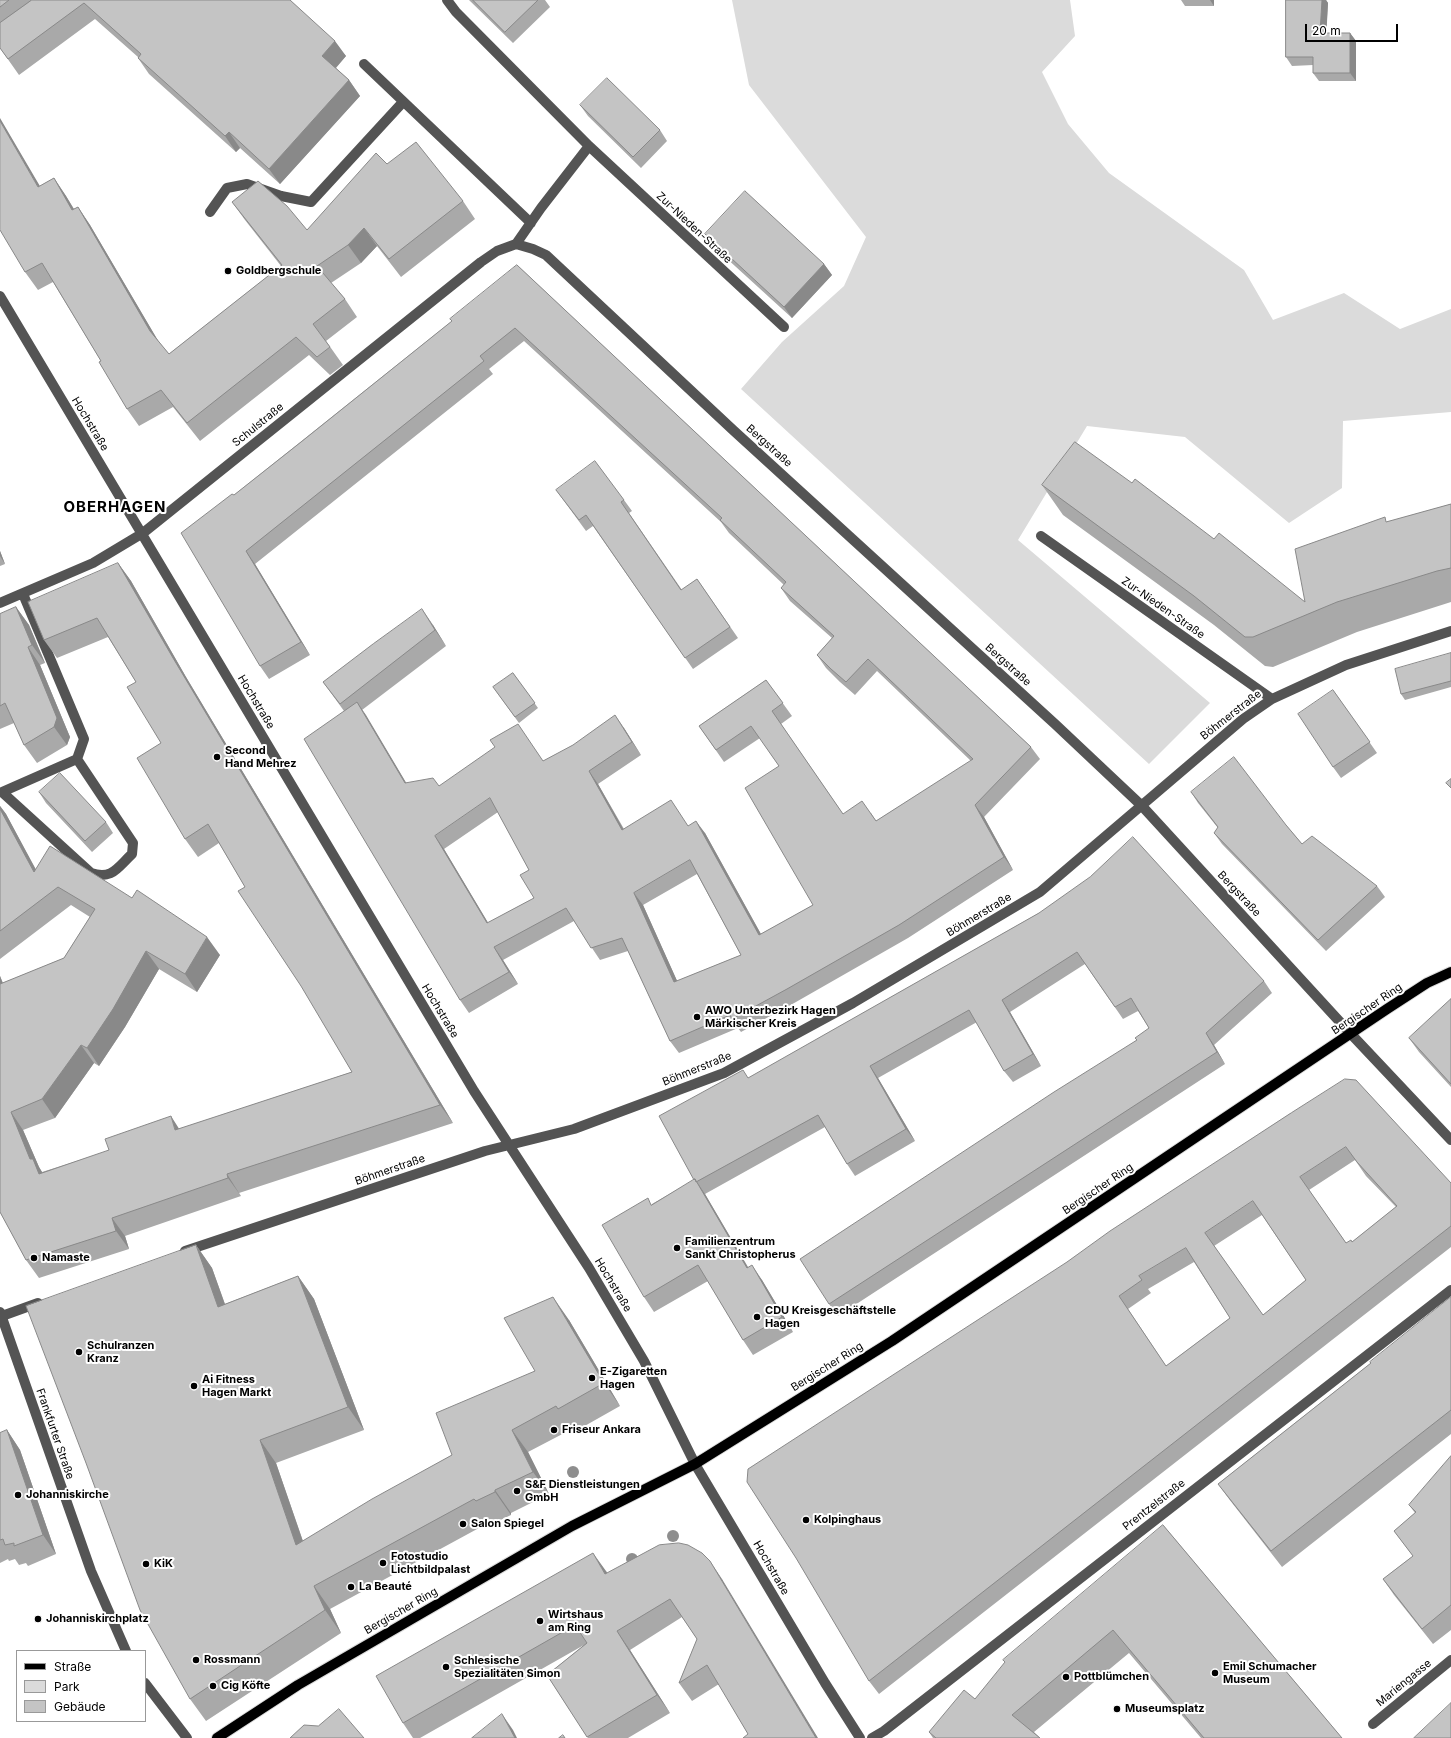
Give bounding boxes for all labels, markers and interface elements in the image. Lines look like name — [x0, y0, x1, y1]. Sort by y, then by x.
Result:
scale bar — [1307, 16, 1400, 42]
text: 20 m — [1312, 23, 1341, 38]
street label: Zur-Nieden-Straße — [654, 190, 734, 266]
place label: Goldbergschule — [236, 264, 321, 278]
marker: Goldbergschule — [223, 266, 233, 276]
street label: Hochstraße — [69, 395, 111, 453]
street label: Schulstraße — [230, 400, 286, 450]
street label: Bergstraße — [743, 422, 795, 470]
district label: OBERHAGEN — [63, 498, 167, 516]
street label: Zur-Nieden-Straße — [1119, 574, 1207, 642]
street label: Bergstraße — [982, 641, 1034, 689]
street label: Hochstraße — [235, 673, 277, 731]
street label: Böhmerstraße — [1198, 687, 1264, 743]
place label: Second Hand Mehrez — [225, 744, 296, 770]
marker: Second Hand Mehrez — [212, 752, 222, 762]
street label: Bergstraße — [1215, 869, 1263, 919]
street label: Böhmerstraße — [944, 890, 1014, 940]
street label: Bergischer Ring — [1329, 981, 1405, 1037]
street label: Hochstraße — [419, 982, 461, 1040]
place label: AWO Unterbezirk Hagen Märkischer Kreis — [705, 1004, 836, 1030]
marker: AWO Unterbezirk Hagen Märkischer Kreis — [692, 1012, 702, 1022]
street label: Böhmerstraße — [660, 1049, 734, 1089]
street label: Böhmerstraße — [353, 1152, 427, 1188]
street label: Bergischer Ring — [1060, 1161, 1136, 1217]
place label: Familienzentrum Sankt Christopherus — [685, 1235, 796, 1261]
marker: Familienzentrum Sankt Christopherus — [672, 1243, 682, 1253]
place label: Namaste — [42, 1251, 90, 1265]
marker: Namaste — [29, 1253, 39, 1263]
street label: Hochstraße — [592, 1256, 634, 1314]
place label: CDU Kreisgeschäftstelle Hagen — [765, 1304, 896, 1330]
marker: CDU Kreisgeschäftstelle Hagen — [752, 1312, 762, 1322]
place label: Schulranzen Kranz — [87, 1339, 154, 1365]
street label: Bergischer Ring — [789, 1340, 865, 1394]
marker: Schulranzen Kranz — [74, 1347, 84, 1357]
place label: E-Zigaretten Hagen — [600, 1365, 667, 1391]
place label: Ai Fitness Hagen Markt — [202, 1373, 271, 1399]
marker: E-Zigaretten Hagen — [587, 1373, 597, 1383]
marker: Ai Fitness Hagen Markt — [189, 1381, 199, 1391]
street label: Frankfurter Straße — [33, 1387, 77, 1481]
place label: Friseur Ankara — [562, 1423, 641, 1437]
marker: Friseur Ankara — [549, 1425, 559, 1435]
street label: Prentzelstraße — [1120, 1477, 1188, 1533]
place label: S&F Dienstleistungen GmbH — [525, 1478, 640, 1504]
marker: S&F Dienstleistungen GmbH — [512, 1486, 522, 1496]
place label: Johanniskirche — [26, 1488, 109, 1502]
marker: Johanniskirche — [13, 1490, 23, 1500]
place label: Kolpinghaus — [814, 1513, 881, 1527]
marker: Kolpinghaus — [801, 1515, 811, 1525]
place label: Salon Spiegel — [471, 1517, 544, 1531]
marker: Salon Spiegel — [458, 1519, 468, 1529]
street label: Hochstraße — [750, 1539, 792, 1597]
place label: Fotostudio Lichtbildpalast — [391, 1550, 470, 1576]
place label: KiK — [154, 1557, 173, 1571]
marker: Fotostudio Lichtbildpalast — [378, 1558, 388, 1568]
marker: KiK — [141, 1559, 151, 1569]
place label: La Beauté — [359, 1580, 412, 1594]
marker: La Beauté — [346, 1582, 356, 1592]
street label: Bergischer Ring — [362, 1585, 440, 1637]
place label: Wirtshaus am Ring — [548, 1608, 603, 1634]
place label: Johanniskirchplatz — [46, 1612, 149, 1626]
marker: Johanniskirchplatz — [33, 1614, 43, 1624]
marker: Wirtshaus am Ring — [535, 1616, 545, 1626]
legend — [16, 1650, 146, 1722]
place label: Rossmann — [204, 1653, 260, 1667]
place label: Schlesische Spezialitäten Simon — [454, 1654, 560, 1680]
marker: Rossmann — [191, 1655, 201, 1665]
street label: Mariengasse — [1374, 1657, 1434, 1709]
text: Straße — [54, 1659, 91, 1674]
place label: Emil Schumacher Museum — [1223, 1660, 1316, 1686]
marker: Schlesische Spezialitäten Simon — [441, 1662, 451, 1672]
marker: Emil Schumacher Museum — [1210, 1668, 1220, 1678]
place label: Pottblümchen — [1074, 1670, 1149, 1684]
marker: Pottblümchen — [1061, 1672, 1071, 1682]
text: Park — [54, 1679, 80, 1694]
place label: Cig Köfte — [221, 1679, 270, 1693]
marker: Cig Köfte — [208, 1681, 218, 1691]
text: Gebäude — [54, 1699, 106, 1714]
place label: Museumsplatz — [1125, 1702, 1204, 1716]
marker: Museumsplatz — [1112, 1704, 1122, 1714]

